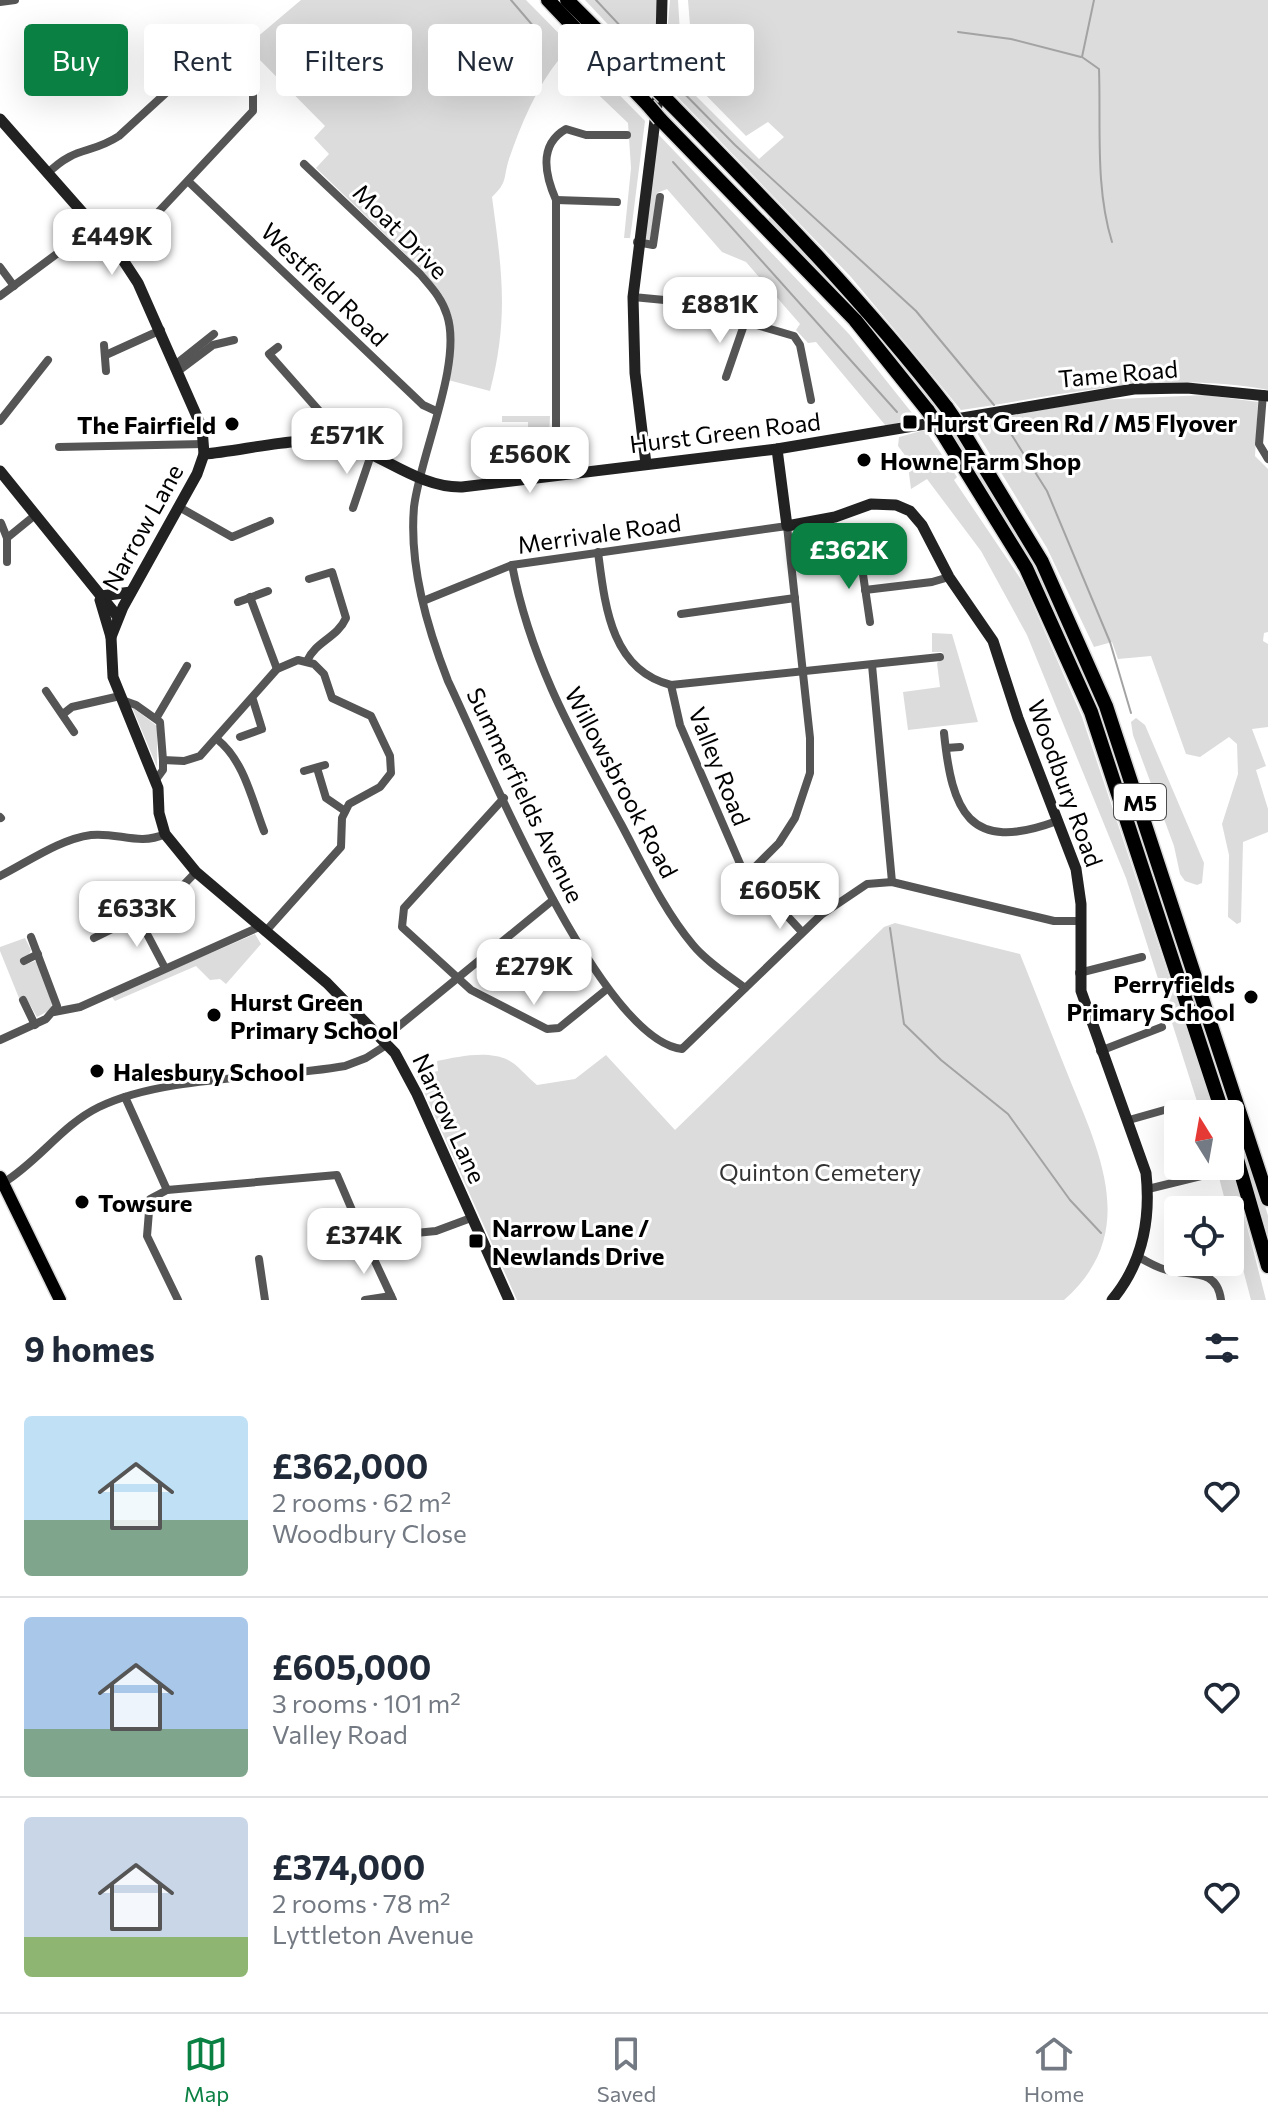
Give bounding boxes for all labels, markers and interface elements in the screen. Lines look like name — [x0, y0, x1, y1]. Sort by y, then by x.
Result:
chip: Buy — [24, 24, 128, 96]
chip: Rent — [144, 24, 260, 96]
chip: Filters — [276, 24, 412, 96]
chip: New — [428, 24, 542, 96]
chip: Apartment — [558, 24, 754, 96]
street label: Moat Drive — [348, 178, 454, 284]
pin: £449K — [56, 209, 168, 277]
street label: Westfield Road — [256, 216, 394, 352]
text: £449K — [71, 219, 153, 250]
pin: £881K — [664, 277, 776, 345]
text: £881K — [681, 287, 759, 318]
street label: Tame Road — [1057, 353, 1179, 393]
street label: Hurst Green Road — [628, 406, 822, 458]
pin: £571K — [291, 408, 403, 476]
place label: Hurst Green Rd / M5 Flyover — [926, 408, 1237, 437]
place label: The Fairfield — [77, 410, 216, 439]
marker: Hurst Green Rd / M5 Flyover — [901, 413, 919, 431]
marker: The Fairfield — [223, 415, 241, 433]
text: £571K — [309, 418, 385, 449]
pin: £560K — [474, 427, 586, 495]
text: £560K — [489, 437, 571, 468]
place label: Howne Farm Shop — [880, 446, 1081, 475]
marker: Howne Farm Shop — [855, 451, 873, 469]
street label: Narrow Lane — [95, 459, 189, 595]
street label: Merrivale Road — [515, 507, 683, 559]
pin: £362K — [793, 523, 905, 591]
text: £362K — [809, 533, 889, 564]
street label: Willowsbrook Road — [559, 681, 685, 883]
street label: Summerfields Avenue — [461, 683, 591, 907]
street label: Woodbury Road — [1022, 696, 1110, 870]
street label: Valley Road — [683, 702, 757, 830]
road number: M5 — [1114, 784, 1166, 820]
pin: £605K — [724, 863, 836, 931]
text: £605K — [739, 873, 821, 904]
pin: £633K — [81, 881, 193, 949]
text: £633K — [97, 891, 177, 922]
pin: £279K — [478, 939, 590, 1007]
text: £279K — [495, 949, 573, 980]
place label: Perryfields Primary School — [1066, 969, 1235, 1026]
place label: Hurst Green Primary School — [230, 987, 399, 1044]
marker: Perryfields Primary School — [1242, 988, 1260, 1006]
marker: Hurst Green Primary School — [205, 1006, 223, 1024]
street label: Narrow Lane — [407, 1049, 493, 1187]
place label: Halesbury School — [113, 1057, 305, 1086]
marker: Halesbury School — [88, 1062, 106, 1080]
north arrow — [1164, 1100, 1244, 1180]
map controls — [1164, 1100, 1244, 1276]
park label: Quinton Cemetery — [719, 1157, 921, 1186]
place label: Towsure — [98, 1188, 192, 1217]
marker: Towsure — [73, 1193, 91, 1211]
button: locate — [1164, 1196, 1244, 1276]
pin: £374K — [308, 1208, 420, 1276]
place label: Narrow Lane / Newlands Drive — [492, 1213, 664, 1270]
text: £374K — [325, 1218, 403, 1249]
marker: Narrow Lane / Newlands Drive — [467, 1232, 485, 1250]
icon: filters — [1200, 1326, 1244, 1370]
text: 9 homes — [24, 1327, 155, 1369]
text: £362,000 — [272, 1444, 428, 1486]
icon: home — [88, 1448, 184, 1544]
icon: heart — [1200, 1474, 1244, 1518]
text: 2 rooms · 62 m² — [272, 1486, 451, 1517]
text: Woodbury Close — [272, 1517, 467, 1548]
text: £605,000 — [272, 1645, 431, 1687]
icon: home — [88, 1649, 184, 1745]
icon: heart — [1200, 1675, 1244, 1719]
text: 3 rooms · 101 m² — [272, 1687, 461, 1718]
text: Valley Road — [272, 1718, 408, 1749]
text: £374,000 — [272, 1845, 425, 1887]
icon: home — [88, 1849, 184, 1945]
icon: heart — [1200, 1875, 1244, 1919]
text: 2 rooms · 78 m² — [272, 1887, 451, 1918]
text: Lyttleton Avenue — [272, 1918, 474, 1949]
tab: Map — [184, 2032, 229, 2107]
tab: Saved — [597, 2032, 656, 2107]
tab: Home — [1024, 2032, 1084, 2107]

